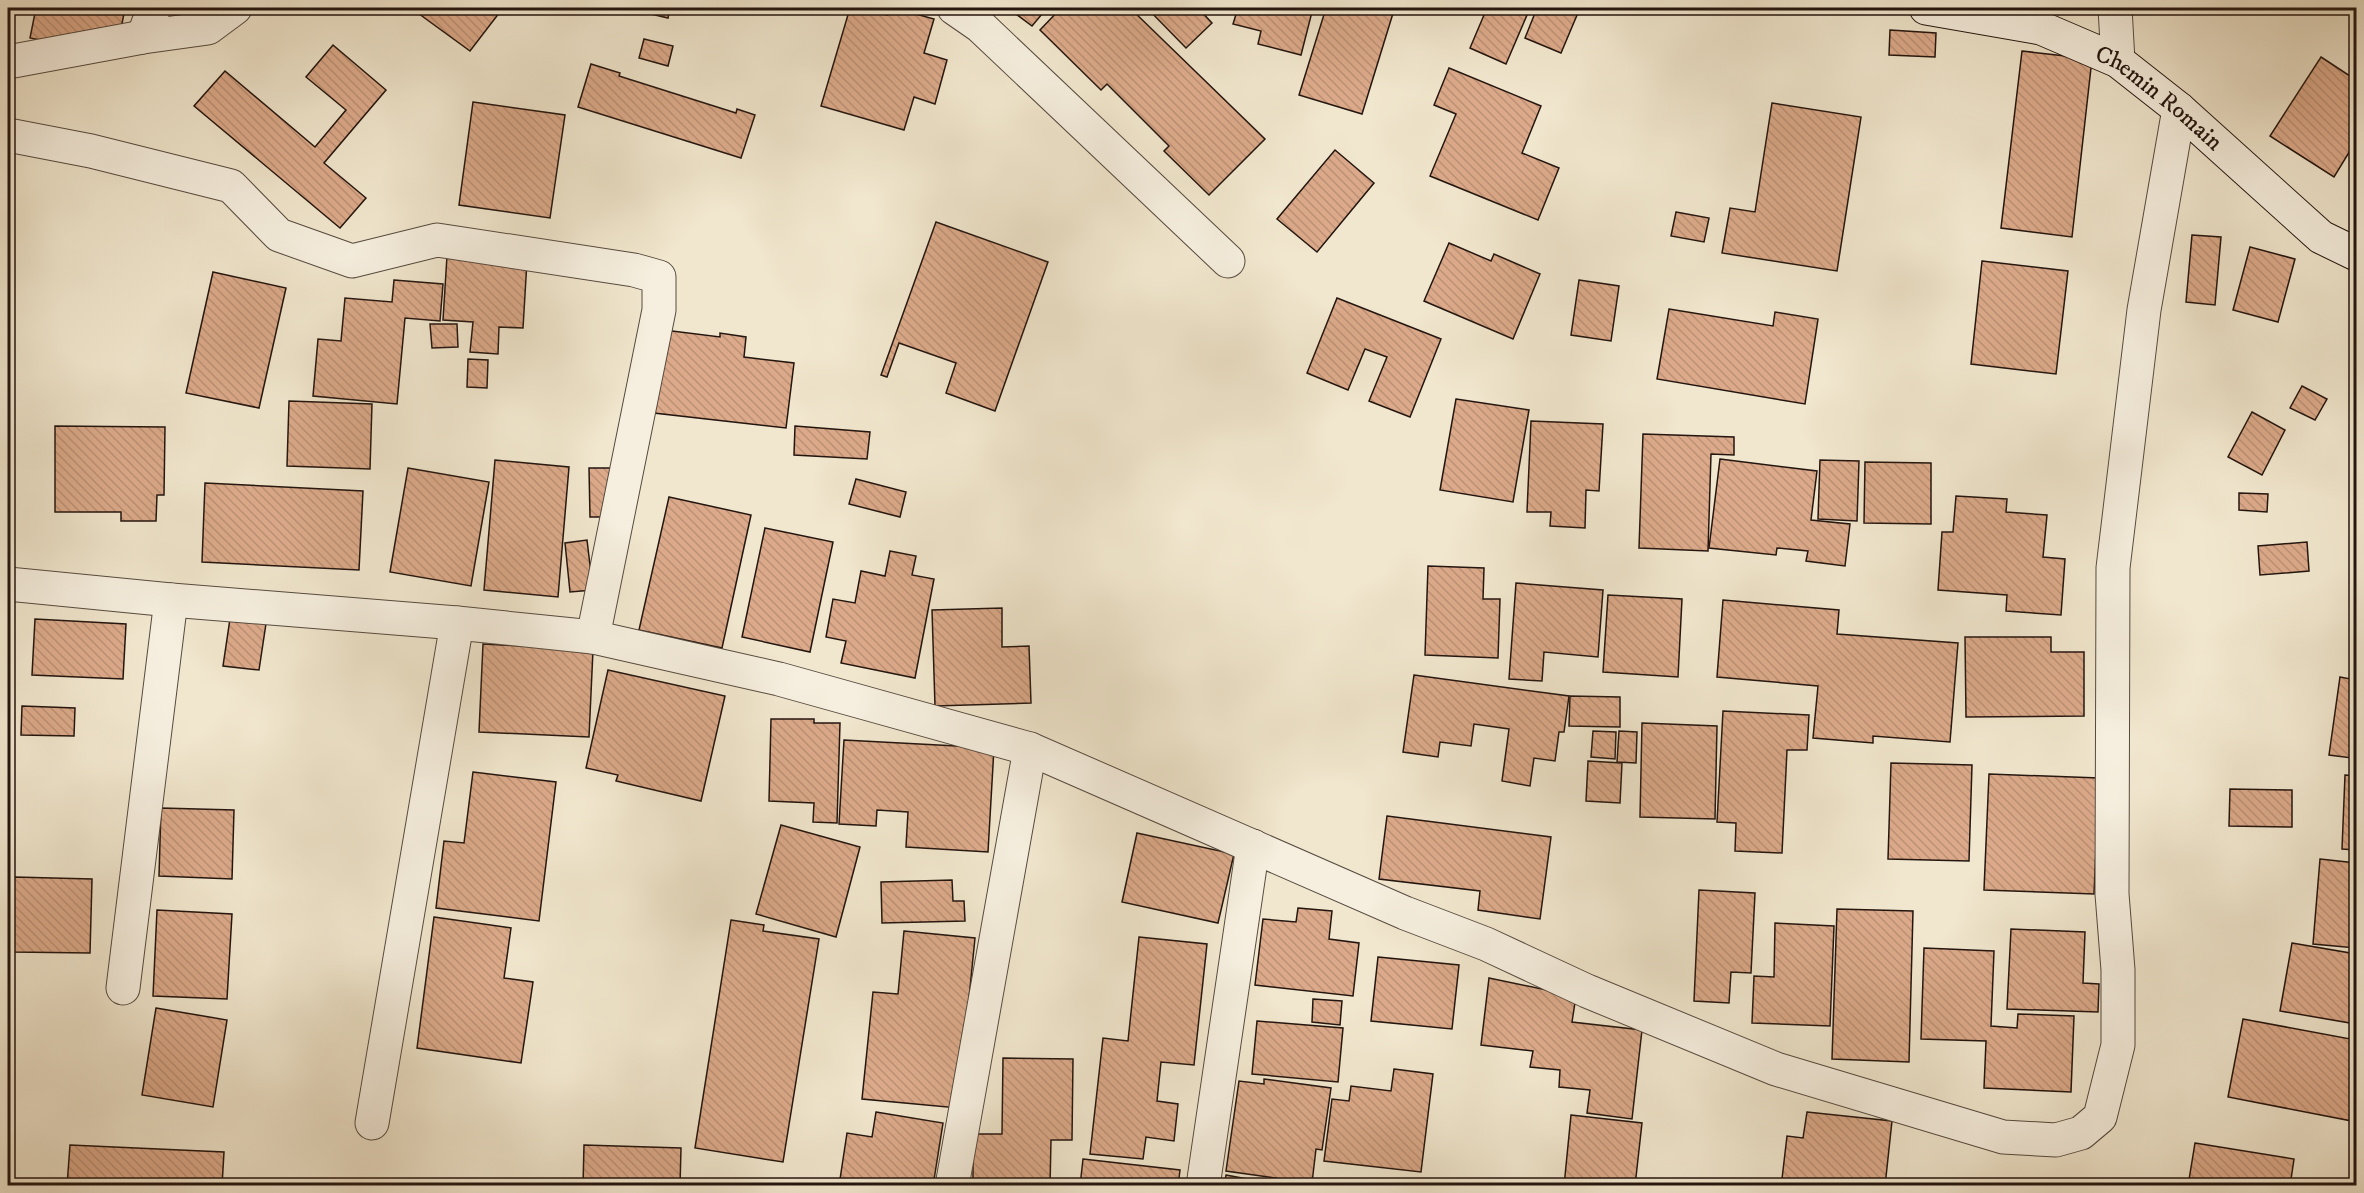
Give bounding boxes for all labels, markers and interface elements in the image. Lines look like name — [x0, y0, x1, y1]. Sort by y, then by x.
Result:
street label: Chemin Romain — [2091, 39, 2229, 158]

